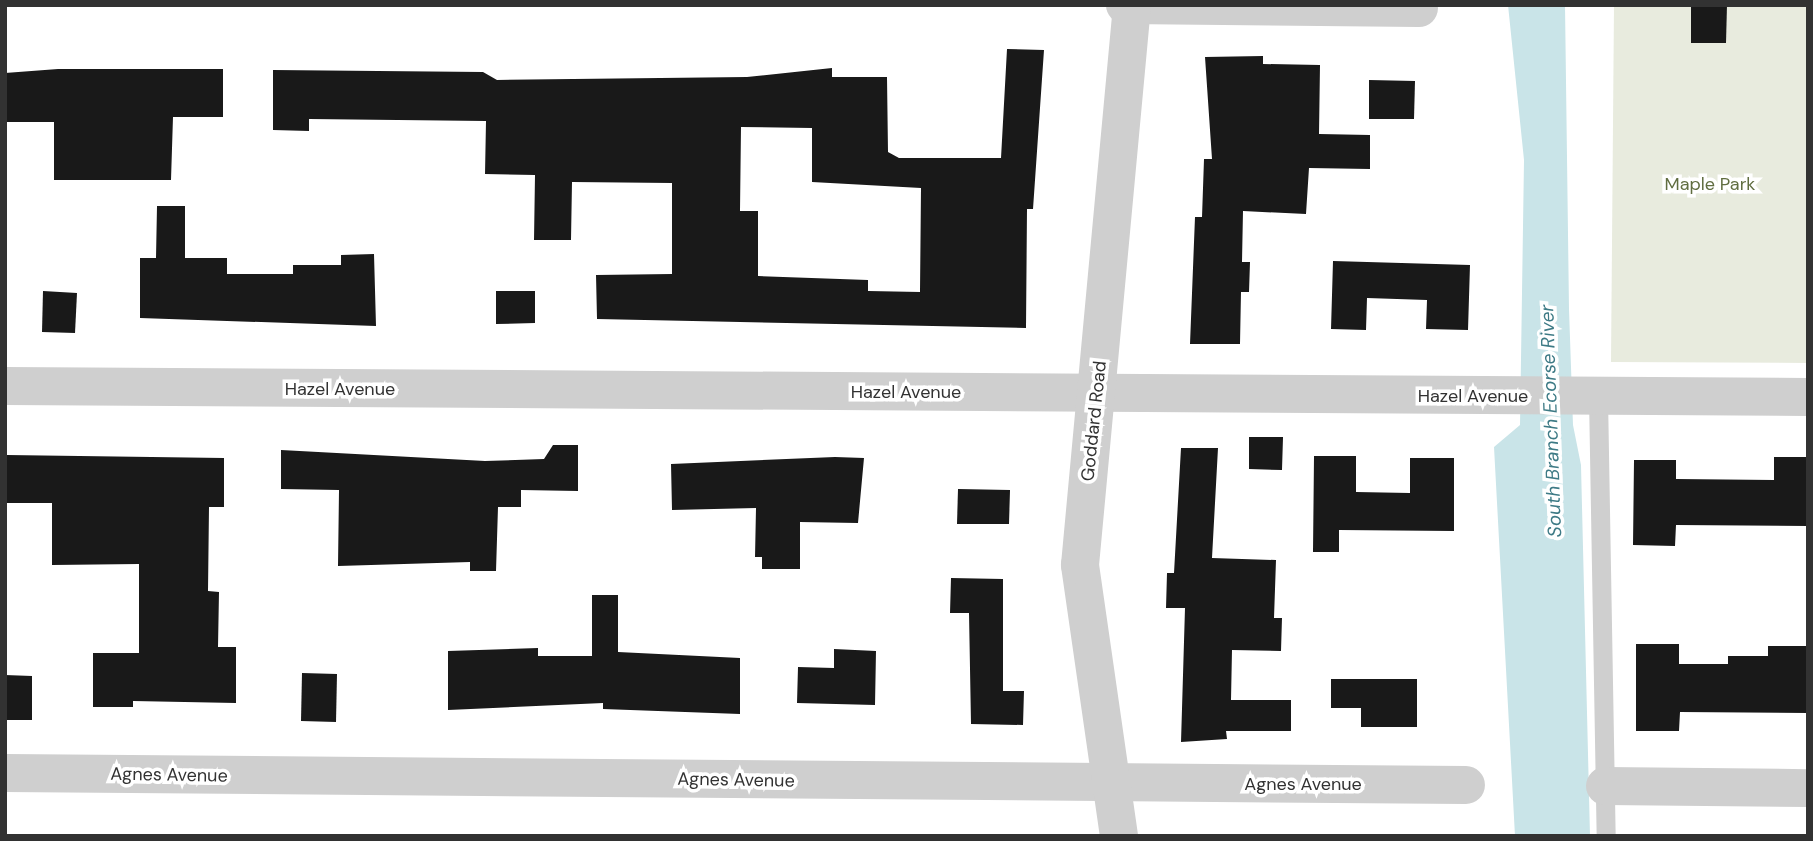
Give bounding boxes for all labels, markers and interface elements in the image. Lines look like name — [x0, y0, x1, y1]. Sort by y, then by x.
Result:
park label: Maple Park — [1665, 173, 1755, 195]
water label: South Branch Ecorse River — [1536, 304, 1566, 538]
street label: Goddard Road — [1077, 360, 1111, 482]
street label: Hazel Avenue — [285, 378, 395, 400]
street label: Hazel Avenue — [851, 381, 961, 403]
street label: Hazel Avenue — [1418, 385, 1528, 407]
street label: Agnes Avenue — [110, 763, 228, 787]
street label: Agnes Avenue — [677, 768, 795, 792]
street label: Agnes Avenue — [1244, 773, 1362, 795]

